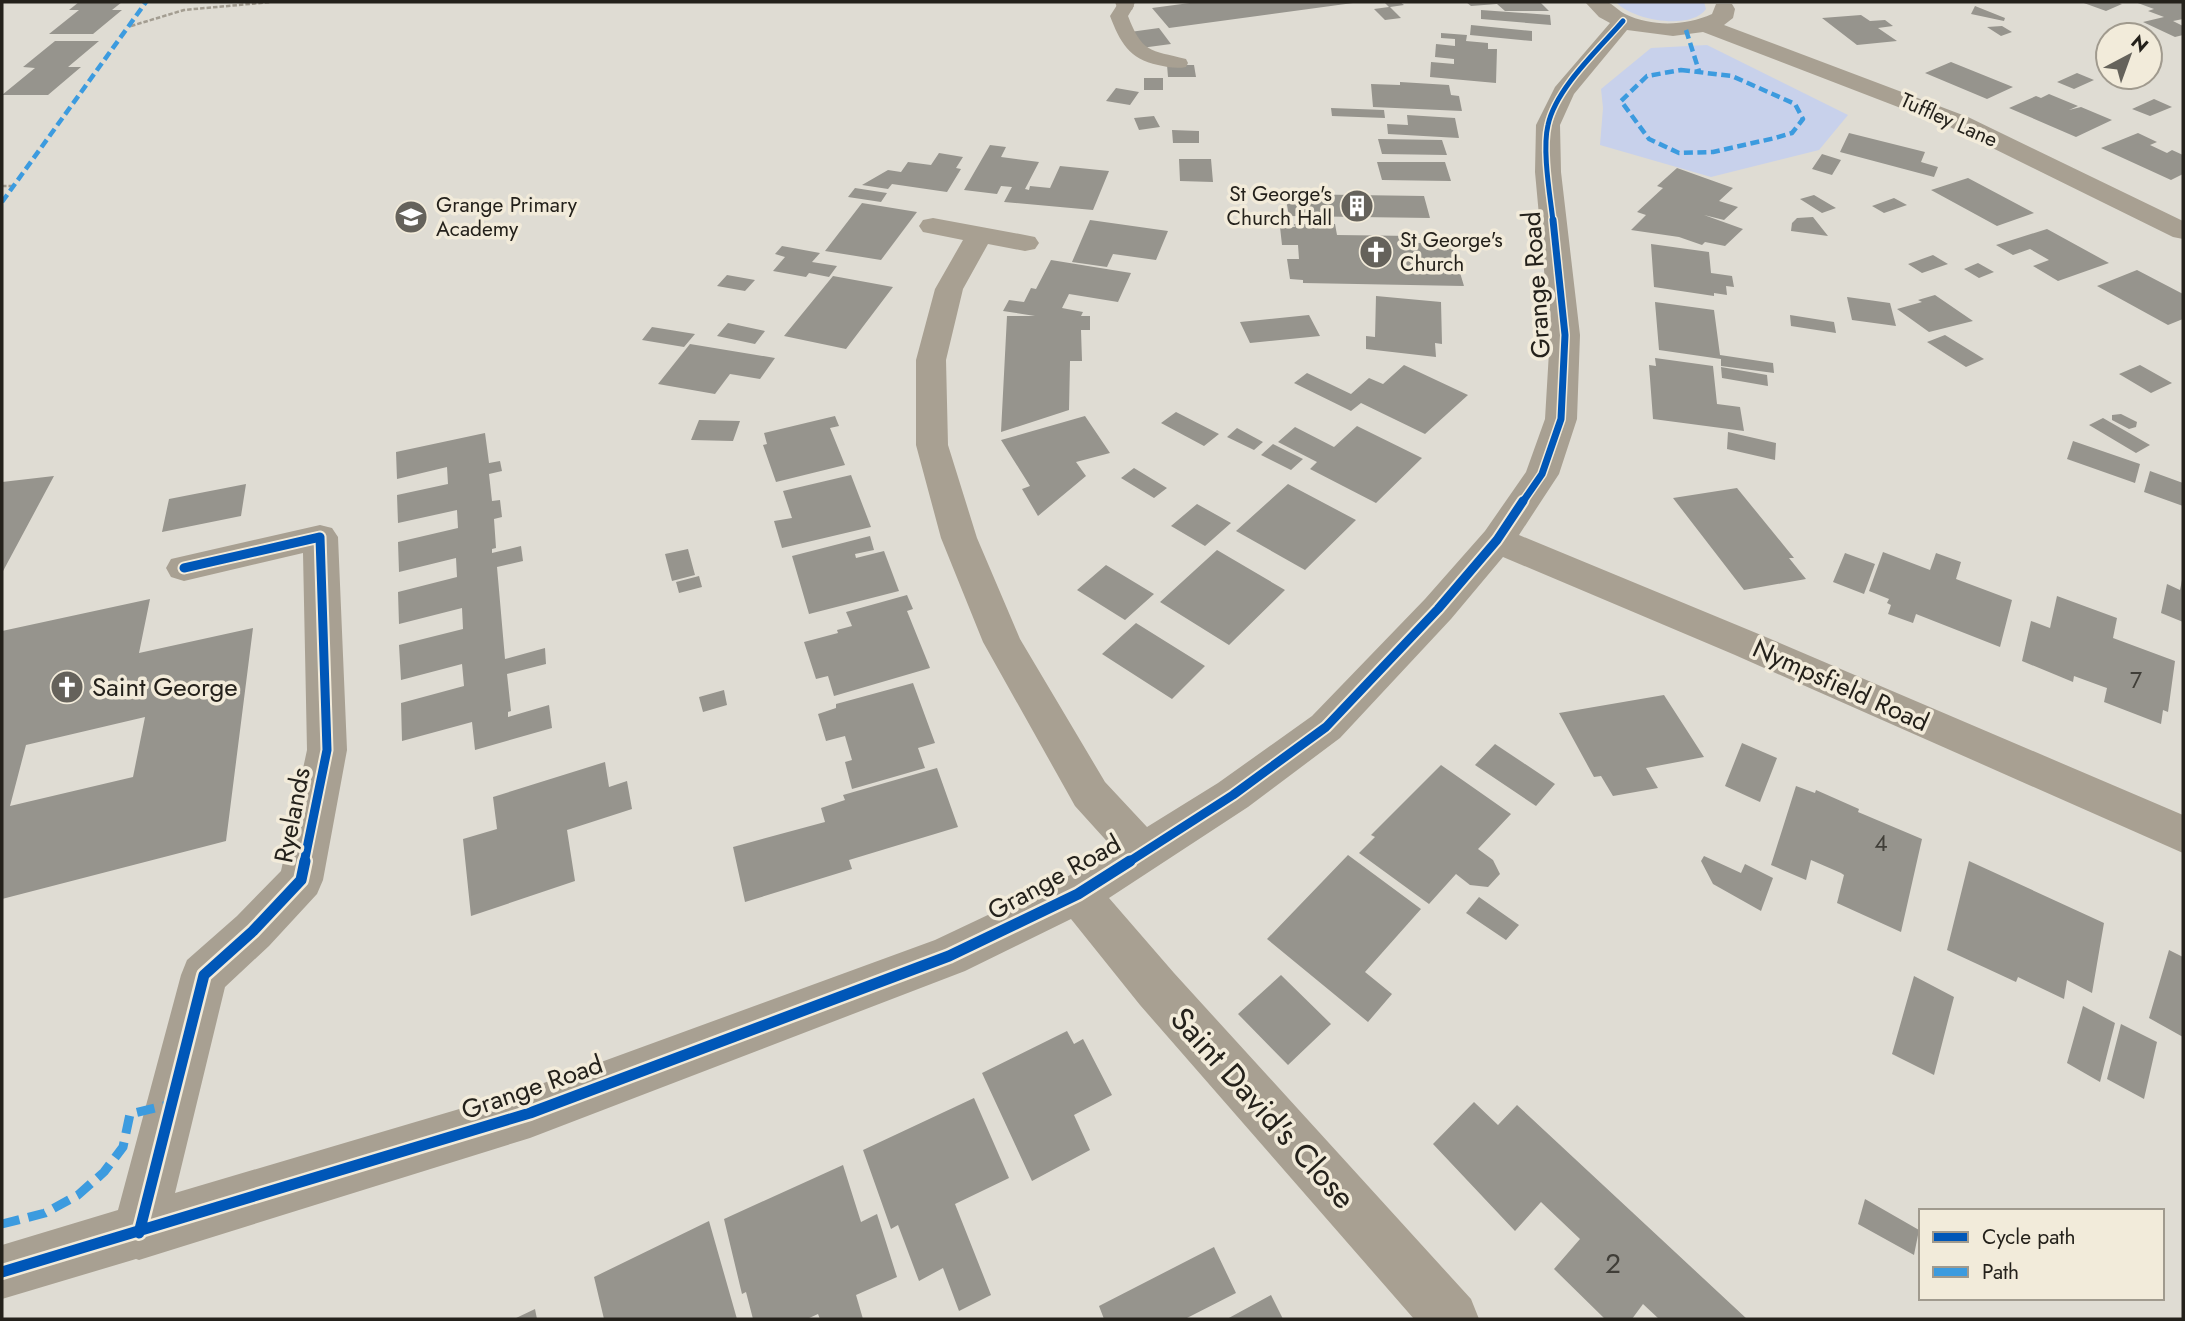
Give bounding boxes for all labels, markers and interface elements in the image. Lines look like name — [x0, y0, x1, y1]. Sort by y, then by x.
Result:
north arrow — [2094, 21, 2164, 91]
text: N — [2125, 28, 2154, 59]
street label: Tuffley Lane — [1896, 85, 2002, 155]
place label: St George's Church Hall — [1227, 179, 1332, 233]
building icon: St George's Church Hall — [1338, 187, 1376, 225]
place label: Grange Primary Academy — [436, 190, 578, 244]
school or university icon: Grange Primary Academy — [392, 198, 430, 236]
street label: Grange Road — [1512, 210, 1560, 360]
place label: St George's Church — [1400, 225, 1503, 279]
church icon: St George's Church — [1357, 233, 1395, 271]
street label: Nympsfield Road — [1747, 629, 1935, 741]
house number: 7 — [2130, 663, 2142, 697]
church icon: Saint George — [48, 668, 86, 706]
place label: Saint George — [92, 668, 238, 706]
street label: Ryelands — [264, 764, 320, 866]
street label: Grange Road — [980, 825, 1128, 929]
house number: 4 — [1874, 826, 1888, 860]
street label: Saint David's Close — [1160, 997, 1366, 1219]
street label: Grange Road — [456, 1045, 608, 1129]
legend — [1919, 1209, 2164, 1300]
text: Cycle path — [1982, 1222, 2075, 1252]
house number: 2 — [1605, 1243, 1621, 1284]
text: Path — [1982, 1257, 2019, 1287]

